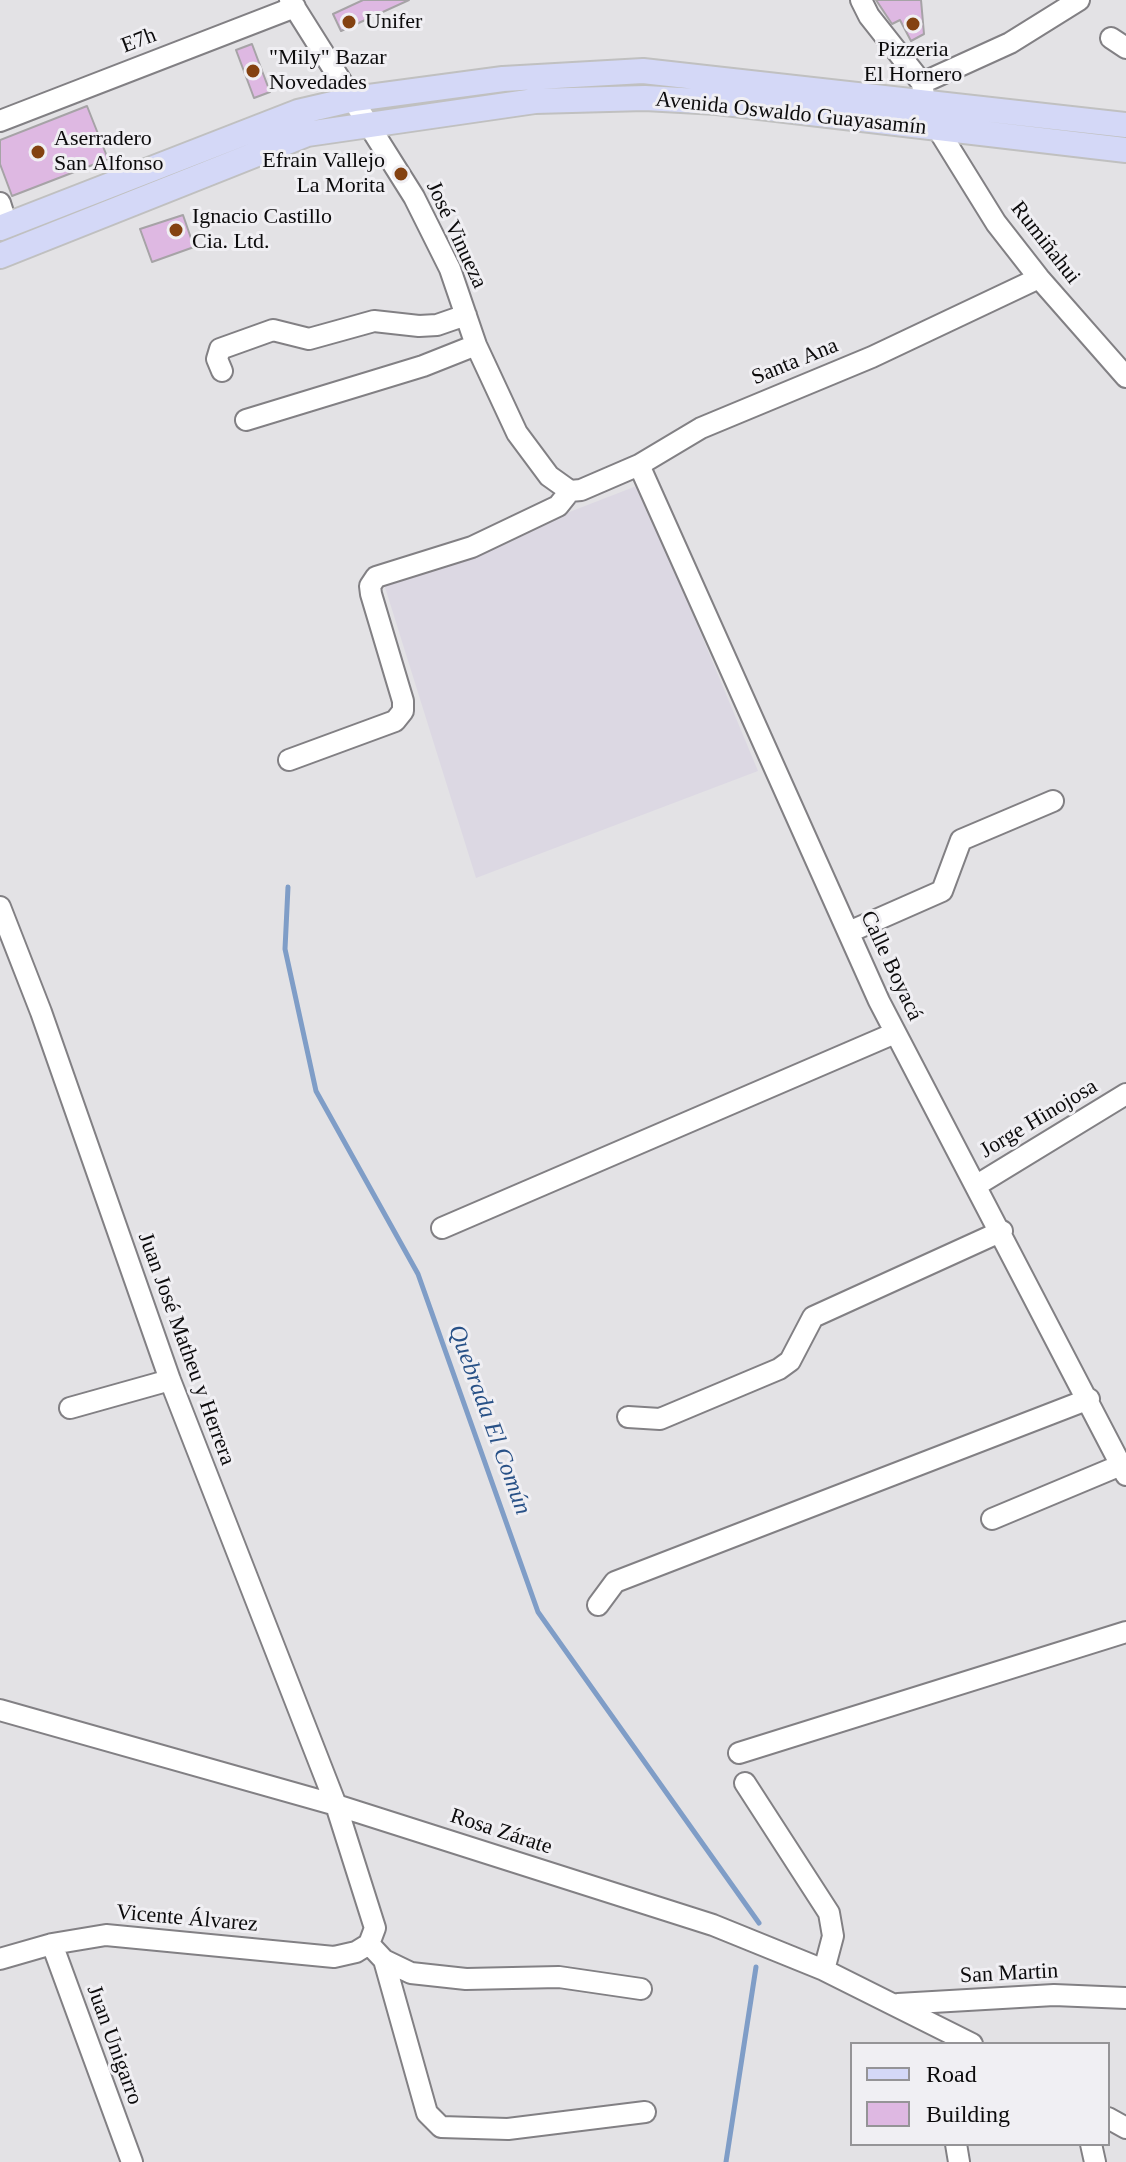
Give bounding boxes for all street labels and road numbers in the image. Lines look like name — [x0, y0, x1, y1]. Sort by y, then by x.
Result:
street label: E7h — [118, 22, 160, 60]
street label: Avenida Oswaldo Guayasamín — [654, 87, 928, 141]
street label: José Vinueza — [420, 177, 492, 293]
street label: Rumiñahui — [1004, 196, 1086, 290]
street label: Santa Ana — [748, 333, 842, 391]
street label: Calle Boyacá — [854, 907, 928, 1025]
street label: Jorge Hinojosa — [976, 1074, 1102, 1164]
street label: Juan José Matheu y Herrera — [132, 1229, 240, 1469]
street label: Rosa Zárate — [447, 1803, 555, 1861]
street label: Vicente Álvarez — [115, 1900, 259, 1938]
street label: San Martin — [959, 1958, 1059, 1990]
street label: Juan Unigarro — [80, 1982, 148, 2108]

